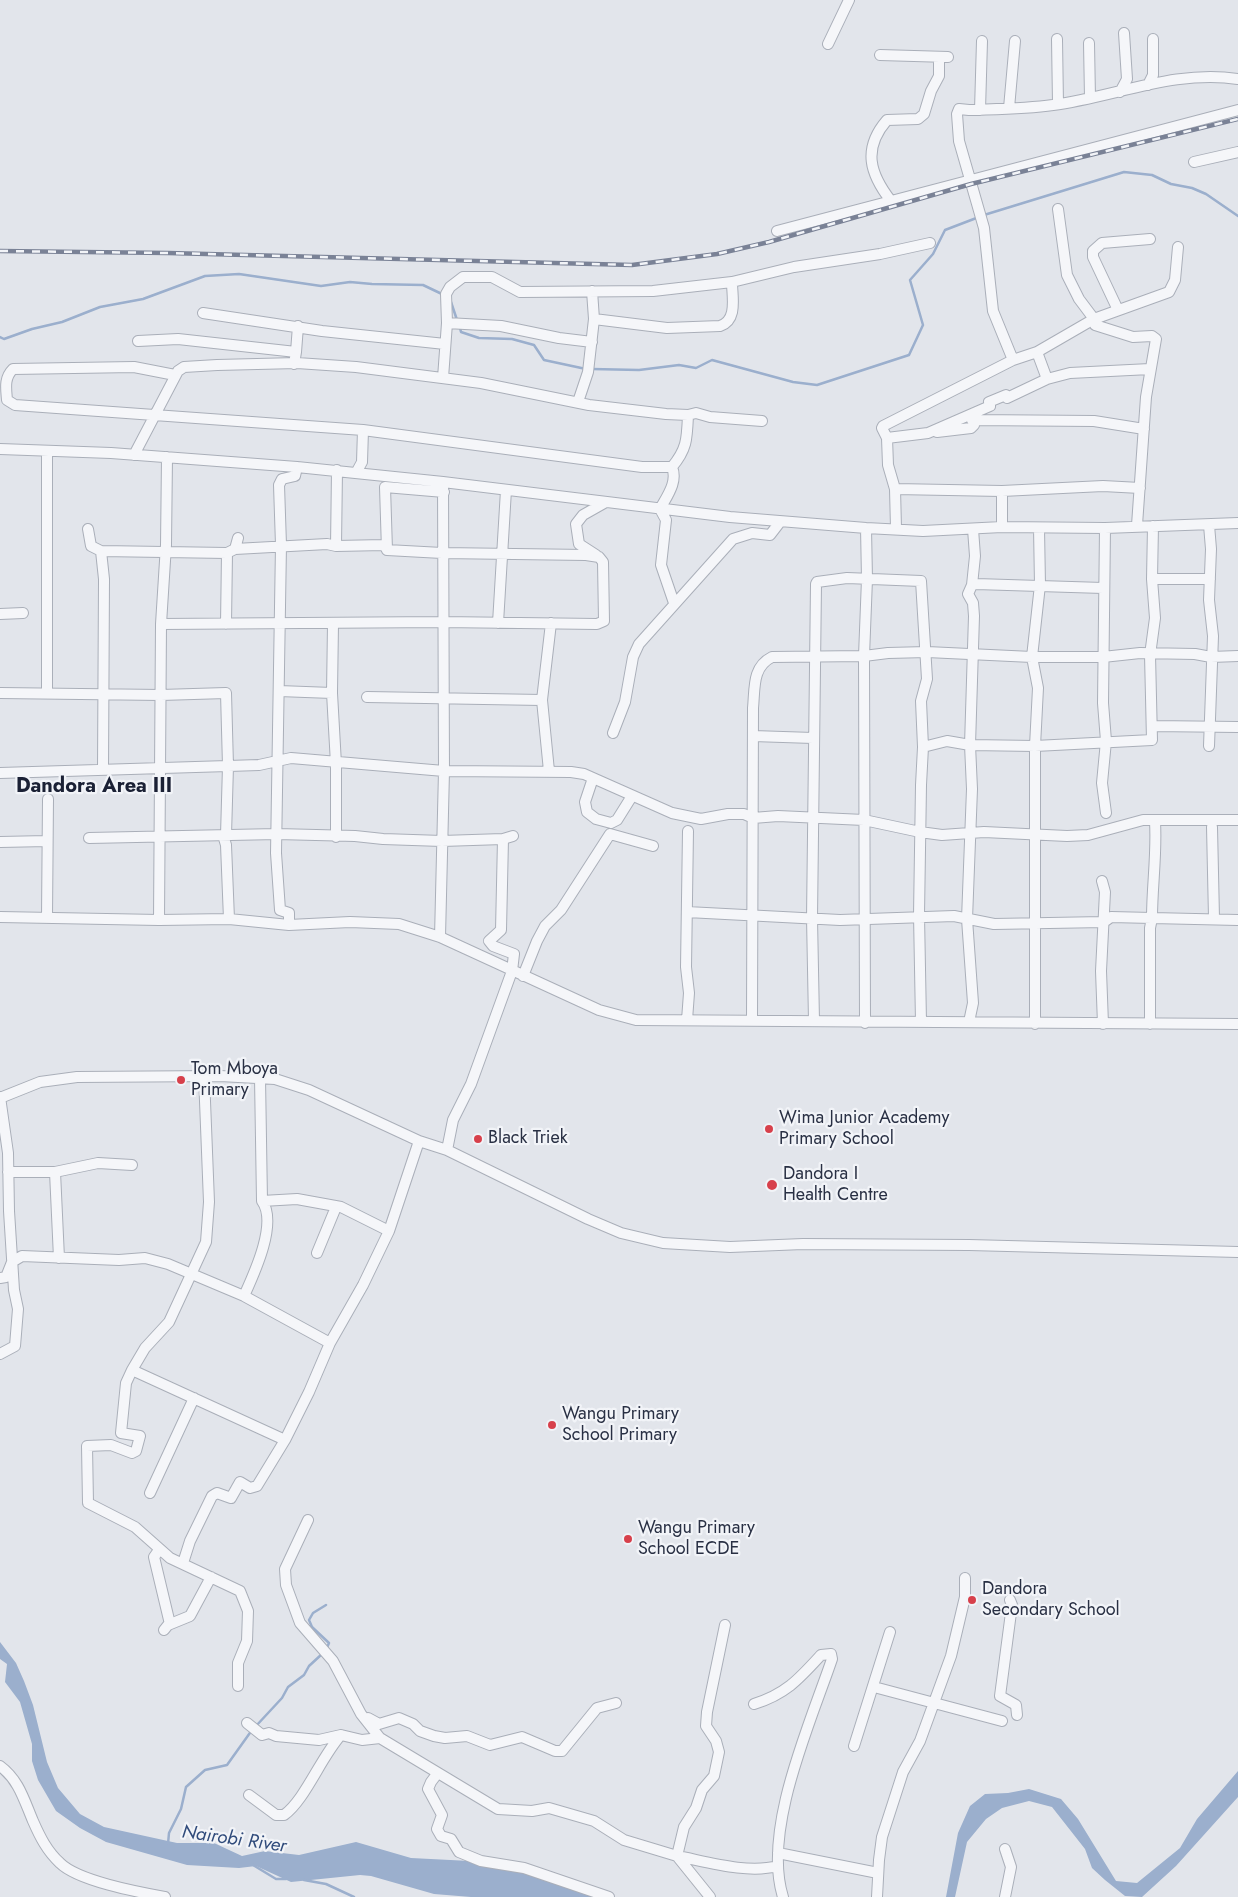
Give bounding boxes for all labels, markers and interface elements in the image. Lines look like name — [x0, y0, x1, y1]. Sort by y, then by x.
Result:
district label: Dandora Area III — [16, 775, 172, 799]
place label: Tom Mboya Primary — [191, 1059, 278, 1102]
marker: Tom Mboya Primary — [175, 1074, 187, 1086]
place label: Wima Junior Academy Primary School — [779, 1108, 949, 1150]
marker: Wima Junior Academy Primary School — [763, 1123, 775, 1135]
place label: Black Triek — [488, 1128, 568, 1150]
marker: Black Triek — [472, 1133, 484, 1145]
place label: Dandora I Health Centre — [783, 1164, 888, 1206]
marker: Dandora I Health Centre — [765, 1178, 779, 1192]
place label: Wangu Primary School Primary — [562, 1404, 679, 1446]
marker: Wangu Primary School Primary — [546, 1419, 558, 1431]
place label: Wangu Primary School ECDE — [638, 1518, 755, 1560]
marker: Wangu Primary School ECDE — [622, 1533, 634, 1545]
place label: Dandora Secondary School — [982, 1579, 1120, 1622]
marker: Dandora Secondary School — [966, 1594, 978, 1606]
water label: Nairobi River — [180, 1821, 288, 1859]

